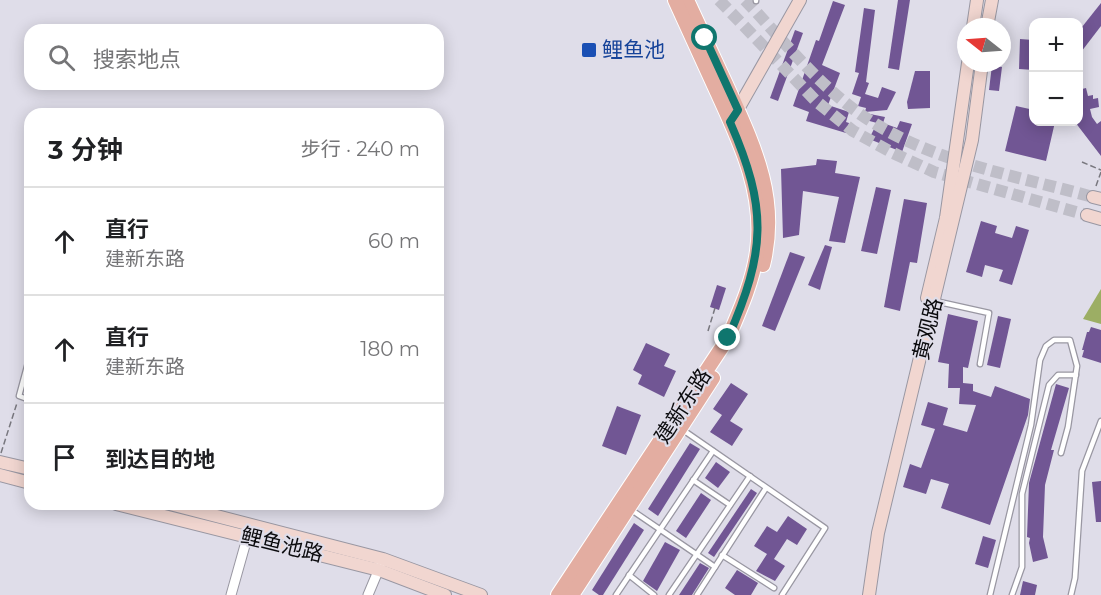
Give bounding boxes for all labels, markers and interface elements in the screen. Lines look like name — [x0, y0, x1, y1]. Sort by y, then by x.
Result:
north arrow — [957, 18, 1011, 72]
map controls — [1029, 18, 1083, 126]
button: + — [1029, 18, 1083, 72]
search box — [24, 24, 444, 90]
route start — [691, 24, 717, 50]
place label: 鲤鱼池 — [602, 37, 665, 62]
icon: search — [45, 41, 78, 74]
marker: 鲤鱼池 — [580, 41, 598, 59]
text: 搜索地点 — [93, 46, 181, 73]
button: − — [1029, 72, 1083, 126]
text: 3 分钟 — [48, 134, 123, 166]
text: 步行 · 240 m — [301, 137, 420, 161]
text: 直行 — [105, 216, 149, 243]
icon: ahead — [48, 225, 81, 258]
text: 60 m — [368, 229, 420, 253]
text: 建新东路 — [105, 247, 185, 271]
street label: 黄观路 — [908, 295, 947, 362]
text: 直行 — [105, 324, 149, 351]
route end — [714, 324, 740, 350]
icon: ahead — [48, 333, 81, 366]
text: 180 m — [360, 337, 420, 361]
text: 建新东路 — [105, 355, 185, 379]
street label: 建新东路 — [649, 364, 716, 448]
icon: arrive — [48, 441, 81, 474]
text: 到达目的地 — [105, 446, 215, 473]
street label: 鲤鱼池路 — [238, 522, 326, 567]

